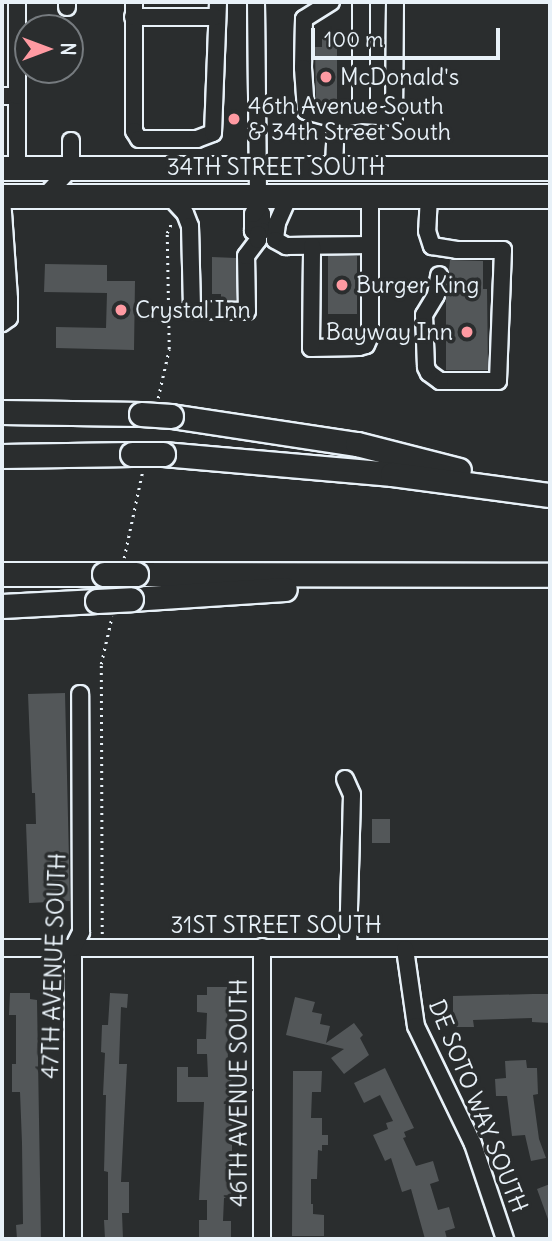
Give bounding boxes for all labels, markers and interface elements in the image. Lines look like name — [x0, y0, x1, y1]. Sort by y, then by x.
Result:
north arrow — [14, 14, 84, 84]
scale bar — [314, 14, 503, 58]
text: 100 m — [324, 26, 383, 53]
text: N — [56, 42, 80, 56]
place label: McDonald's — [340, 63, 459, 91]
marker: McDonald's — [318, 69, 334, 85]
place label: 46th Avenue South & 34th Street South — [248, 92, 451, 146]
marker: 46th Avenue South & 34th Street South — [226, 111, 242, 127]
street label: 34TH STREET SOUTH — [167, 153, 385, 181]
place label: Burger King — [356, 271, 479, 299]
marker: Burger King — [334, 277, 350, 293]
place label: Crystal Inn — [135, 296, 251, 324]
marker: Crystal Inn — [113, 302, 129, 318]
place label: Bayway Inn — [326, 318, 453, 346]
marker: Bayway Inn — [459, 324, 475, 340]
street label: 47TH AVENUE SOUTH — [36, 853, 72, 1079]
street label: 31ST STREET SOUTH — [171, 911, 381, 939]
street label: 46TH AVENUE SOUTH — [225, 979, 253, 1207]
street label: DE SOTO WAY SOUTH — [423, 996, 533, 1216]

